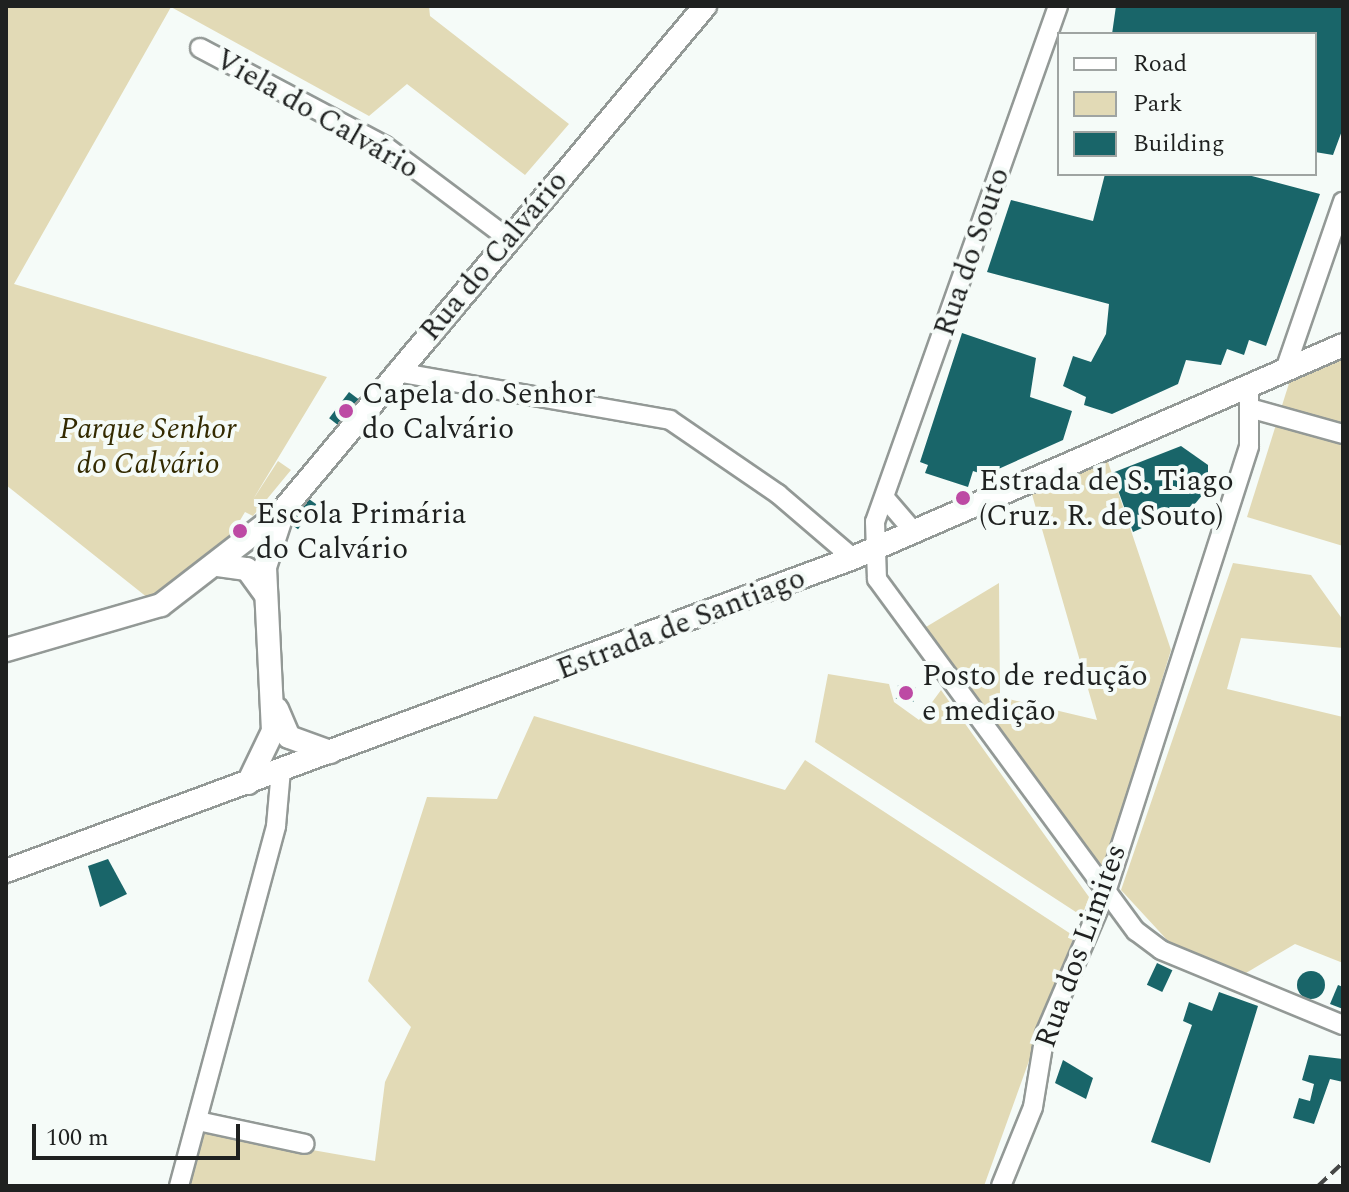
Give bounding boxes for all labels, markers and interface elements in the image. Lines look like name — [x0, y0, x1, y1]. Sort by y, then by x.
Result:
legend — [1057, 32, 1317, 176]
street label: Viela do Calvário — [209, 41, 425, 187]
text: Road — [1133, 46, 1187, 82]
text: Park — [1133, 86, 1183, 122]
text: Building — [1133, 126, 1225, 162]
street label: Rua do Souto — [926, 163, 1018, 341]
street label: Rua do Calvário — [412, 164, 576, 348]
place label: Capela do Senhor do Calvário — [362, 376, 596, 446]
marker: Capela do Senhor do Calvário — [337, 402, 355, 420]
park label: Parque Senhor do Calvário — [59, 411, 237, 482]
place label: Estrada de S. Tiago (Cruz. R. de Souto) — [979, 463, 1234, 534]
marker: Estrada de S. Tiago (Cruz. R. de Souto) — [954, 489, 972, 507]
place label: Escola Primária do Calvário — [256, 496, 467, 566]
marker: Escola Primária do Calvário — [231, 522, 249, 540]
street label: Estrada de Santiago — [552, 560, 810, 688]
place label: Posto de redução e medição — [922, 658, 1148, 728]
marker: Posto de redução e medição — [897, 684, 915, 702]
street label: Rua dos Limites — [1028, 839, 1134, 1053]
scale bar — [36, 1108, 244, 1158]
text: 100 m — [46, 1120, 109, 1156]

